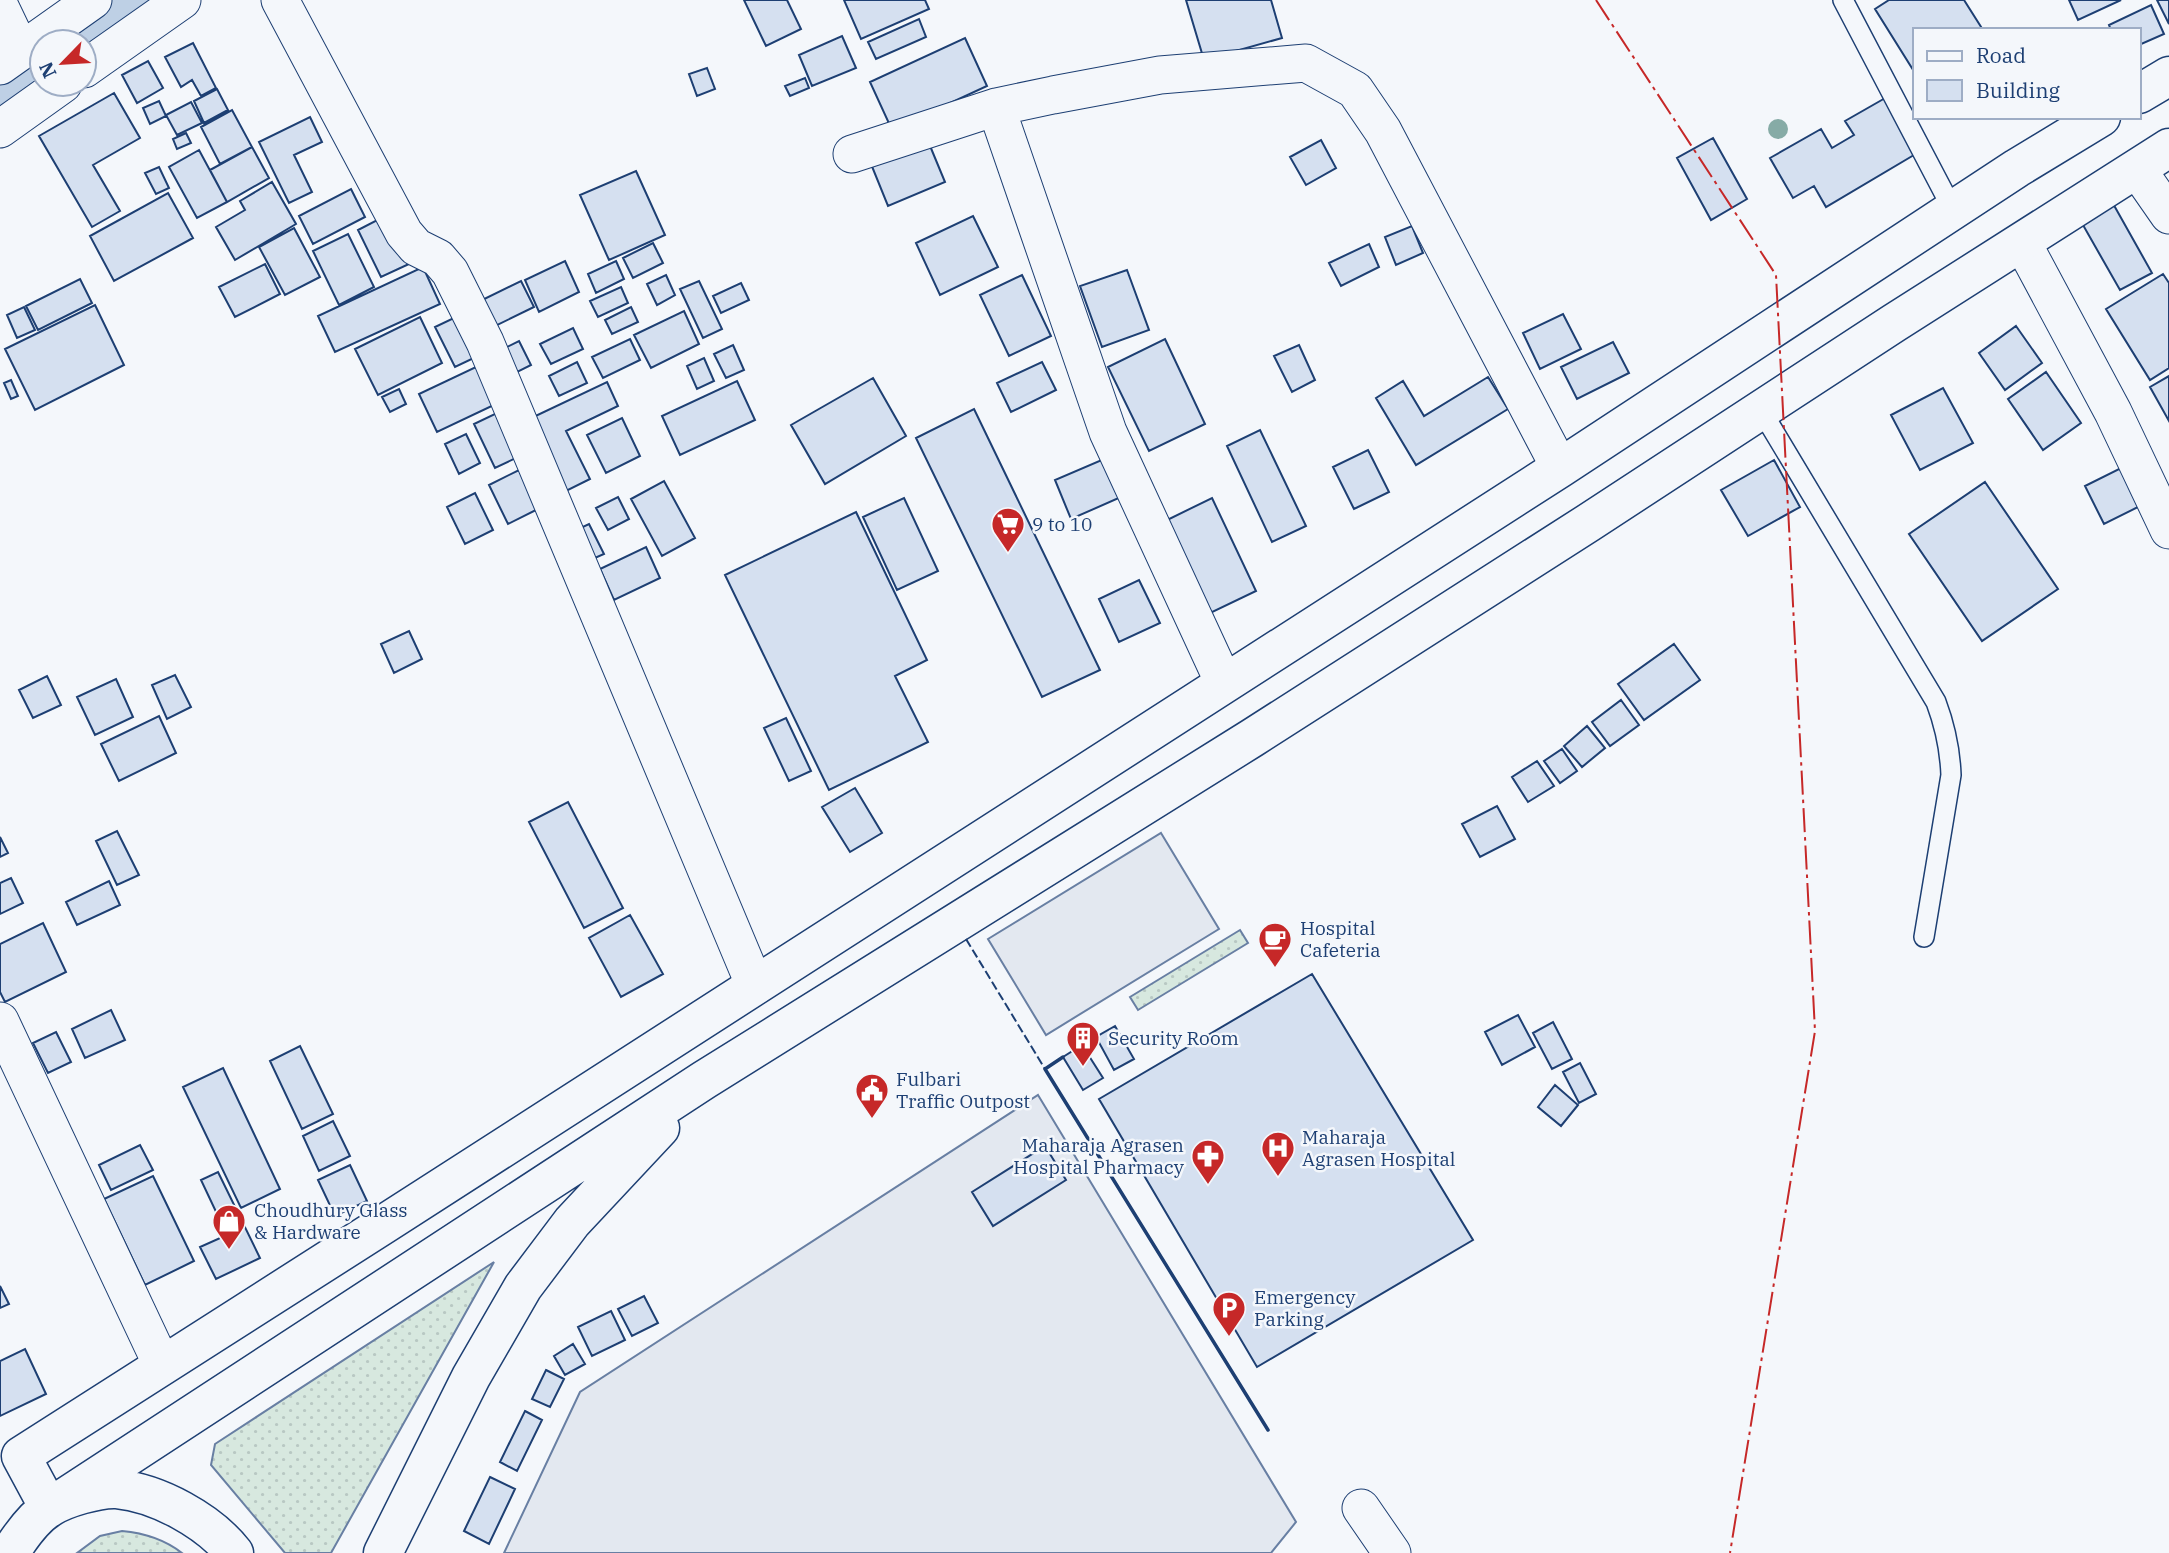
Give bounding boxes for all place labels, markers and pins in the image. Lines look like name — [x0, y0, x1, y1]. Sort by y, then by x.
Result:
supermarket icon: 9 to 10 — [989, 505, 1027, 554]
place label: 9 to 10 — [1032, 512, 1092, 536]
place label: Hospital Cafeteria — [1300, 916, 1381, 962]
cafe icon: Hospital Cafeteria — [1256, 920, 1294, 969]
building icon: Security Room — [1064, 1019, 1102, 1068]
place label: Security Room — [1108, 1026, 1239, 1050]
place label: Fulbari Traffic Outpost — [896, 1067, 1030, 1113]
public building icon: Fulbari Traffic Outpost — [853, 1071, 891, 1120]
place label: Maharaja Agrasen Hospital — [1302, 1125, 1456, 1171]
hospital icon: Maharaja Agrasen Hospital — [1259, 1129, 1297, 1178]
place label: Maharaja Agrasen Hospital Pharmacy — [1013, 1133, 1185, 1179]
pharmacy icon: Maharaja Agrasen Hospital Pharmacy — [1189, 1137, 1227, 1186]
place label: Choudhury Glass & Hardware — [254, 1198, 408, 1244]
shop icon: Choudhury Glass & Hardware — [210, 1202, 248, 1251]
place label: Emergency Parking — [1254, 1285, 1356, 1331]
parking icon: Emergency Parking — [1210, 1289, 1248, 1338]

